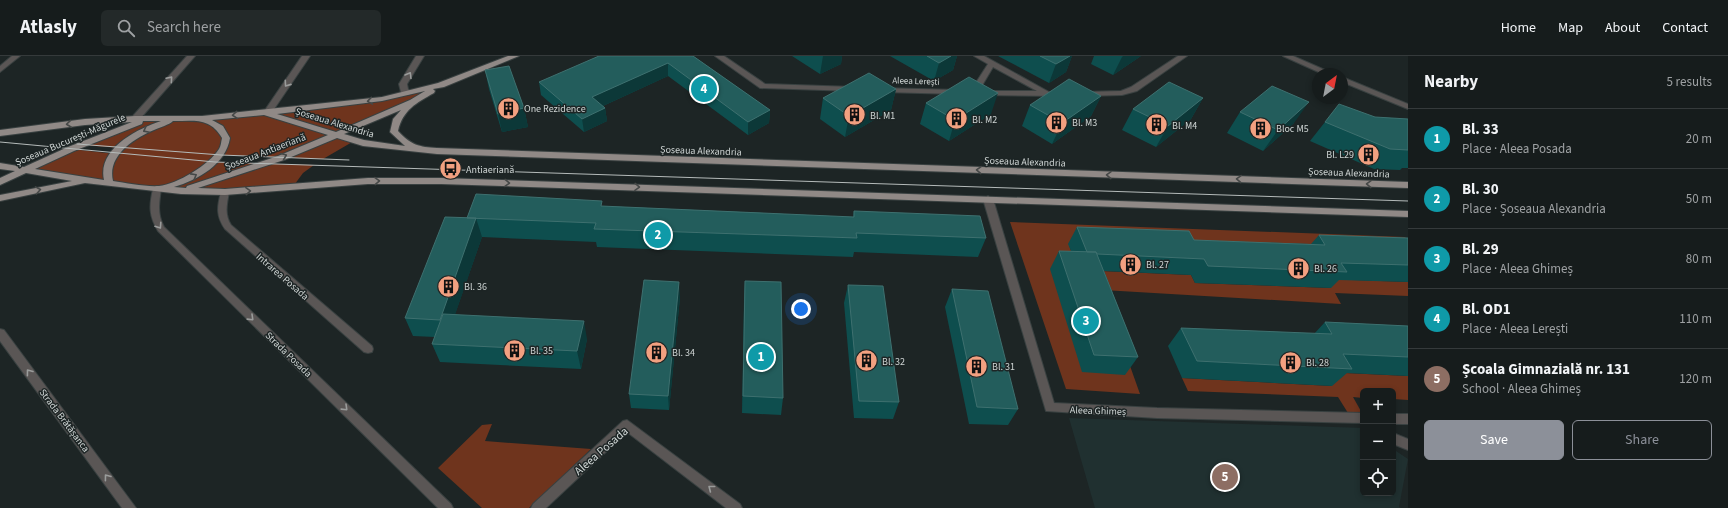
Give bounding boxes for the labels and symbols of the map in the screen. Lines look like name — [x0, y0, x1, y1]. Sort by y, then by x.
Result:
north arrow — [1312, 68, 1348, 104]
one-way arrow — [404, 72, 412, 79]
pin: 4 — [691, 74, 717, 104]
street label: Aleea Lerești — [892, 74, 940, 89]
one-way arrow — [166, 76, 173, 84]
one-way arrow — [285, 80, 292, 87]
building icon: One Rezidence — [495, 95, 521, 121]
one-way arrow — [367, 96, 373, 105]
place label: One Rezidence — [524, 102, 586, 116]
building icon: Bl. M1 — [842, 102, 868, 128]
street label: Șoseaua Alexandria — [294, 104, 376, 142]
building icon: Bl. M2 — [943, 106, 969, 132]
place label: Bl. M1 — [870, 109, 895, 123]
building icon: Bl. M3 — [1043, 109, 1069, 135]
street label: Șoseaua București-Măgurele — [13, 110, 128, 170]
one-way arrow — [232, 111, 238, 120]
building icon: Bl. M4 — [1144, 112, 1170, 138]
place label: Bl. M2 — [972, 113, 997, 127]
building icon: Bloc M5 — [1247, 115, 1273, 141]
place label: Bl. M3 — [1072, 116, 1097, 130]
one-way arrow — [66, 119, 72, 128]
place label: Bl. M4 — [1172, 119, 1197, 133]
place label: Bloc M5 — [1276, 122, 1309, 136]
one-way arrow — [143, 125, 150, 133]
street label: Șoseaua Antiaeriană — [223, 130, 308, 174]
building icon: Bl. L29 — [1356, 141, 1382, 167]
street label: Șoseaua Alexandria — [660, 143, 742, 159]
place label: Bl. L29 — [1326, 148, 1354, 162]
one-way arrow — [279, 153, 287, 161]
street label: Șoseaua Alexandria — [984, 154, 1066, 170]
bus stop icon: Antiaeriană — [437, 156, 463, 182]
place label: Antiaeriană — [466, 163, 514, 177]
street label: Șoseaua Alexandria — [1308, 165, 1390, 181]
one-way arrow — [976, 166, 982, 175]
one-way arrow — [1106, 171, 1112, 179]
one-way arrow — [190, 173, 197, 180]
one-way arrow — [1236, 175, 1242, 184]
one-way arrow — [374, 177, 380, 185]
one-way arrow — [504, 179, 510, 187]
one-way arrow — [1366, 180, 1372, 188]
one-way arrow — [634, 183, 640, 192]
one-way arrow — [35, 186, 41, 194]
one-way arrow — [245, 186, 251, 195]
pin: 2 — [645, 220, 671, 250]
one-way arrow — [154, 222, 161, 229]
street label: Intrarea Posada — [253, 250, 312, 304]
building icon: Bl. 27 — [1117, 251, 1143, 277]
building icon: Bl. 26 — [1285, 255, 1311, 281]
place label: Bl. 27 — [1146, 258, 1169, 272]
place label: Bl. 26 — [1314, 262, 1337, 276]
building icon: Bl. 36 — [435, 273, 461, 299]
place label: Bl. 36 — [464, 280, 487, 294]
your location — [791, 299, 811, 319]
pin: 3 — [1073, 306, 1099, 336]
one-way arrow — [246, 313, 254, 321]
street label: Strada Posada — [262, 329, 315, 381]
building icon: Bl. 35 — [501, 337, 527, 363]
building icon: Bl. 34 — [643, 339, 669, 365]
pin: 1 — [748, 342, 774, 372]
place label: Bl. 35 — [530, 344, 553, 358]
place label: Bl. 34 — [672, 346, 695, 360]
building icon: Bl. 32 — [854, 348, 880, 374]
building icon: Bl. 28 — [1278, 349, 1304, 375]
building icon: Bl. 31 — [963, 353, 989, 379]
place label: Bl. 32 — [882, 355, 905, 369]
place label: Bl. 28 — [1306, 356, 1329, 370]
place label: Bl. 31 — [992, 360, 1015, 374]
one-way arrow — [27, 370, 34, 377]
street label: Strada Brătășanca — [36, 386, 93, 455]
one-way arrow — [340, 403, 348, 411]
street label: Aleea Ghimeș — [1070, 403, 1126, 419]
street label: Aleea Posada — [571, 423, 632, 480]
pin: 5 — [1212, 462, 1238, 492]
one-way arrow — [105, 474, 112, 481]
one-way arrow — [709, 486, 716, 493]

